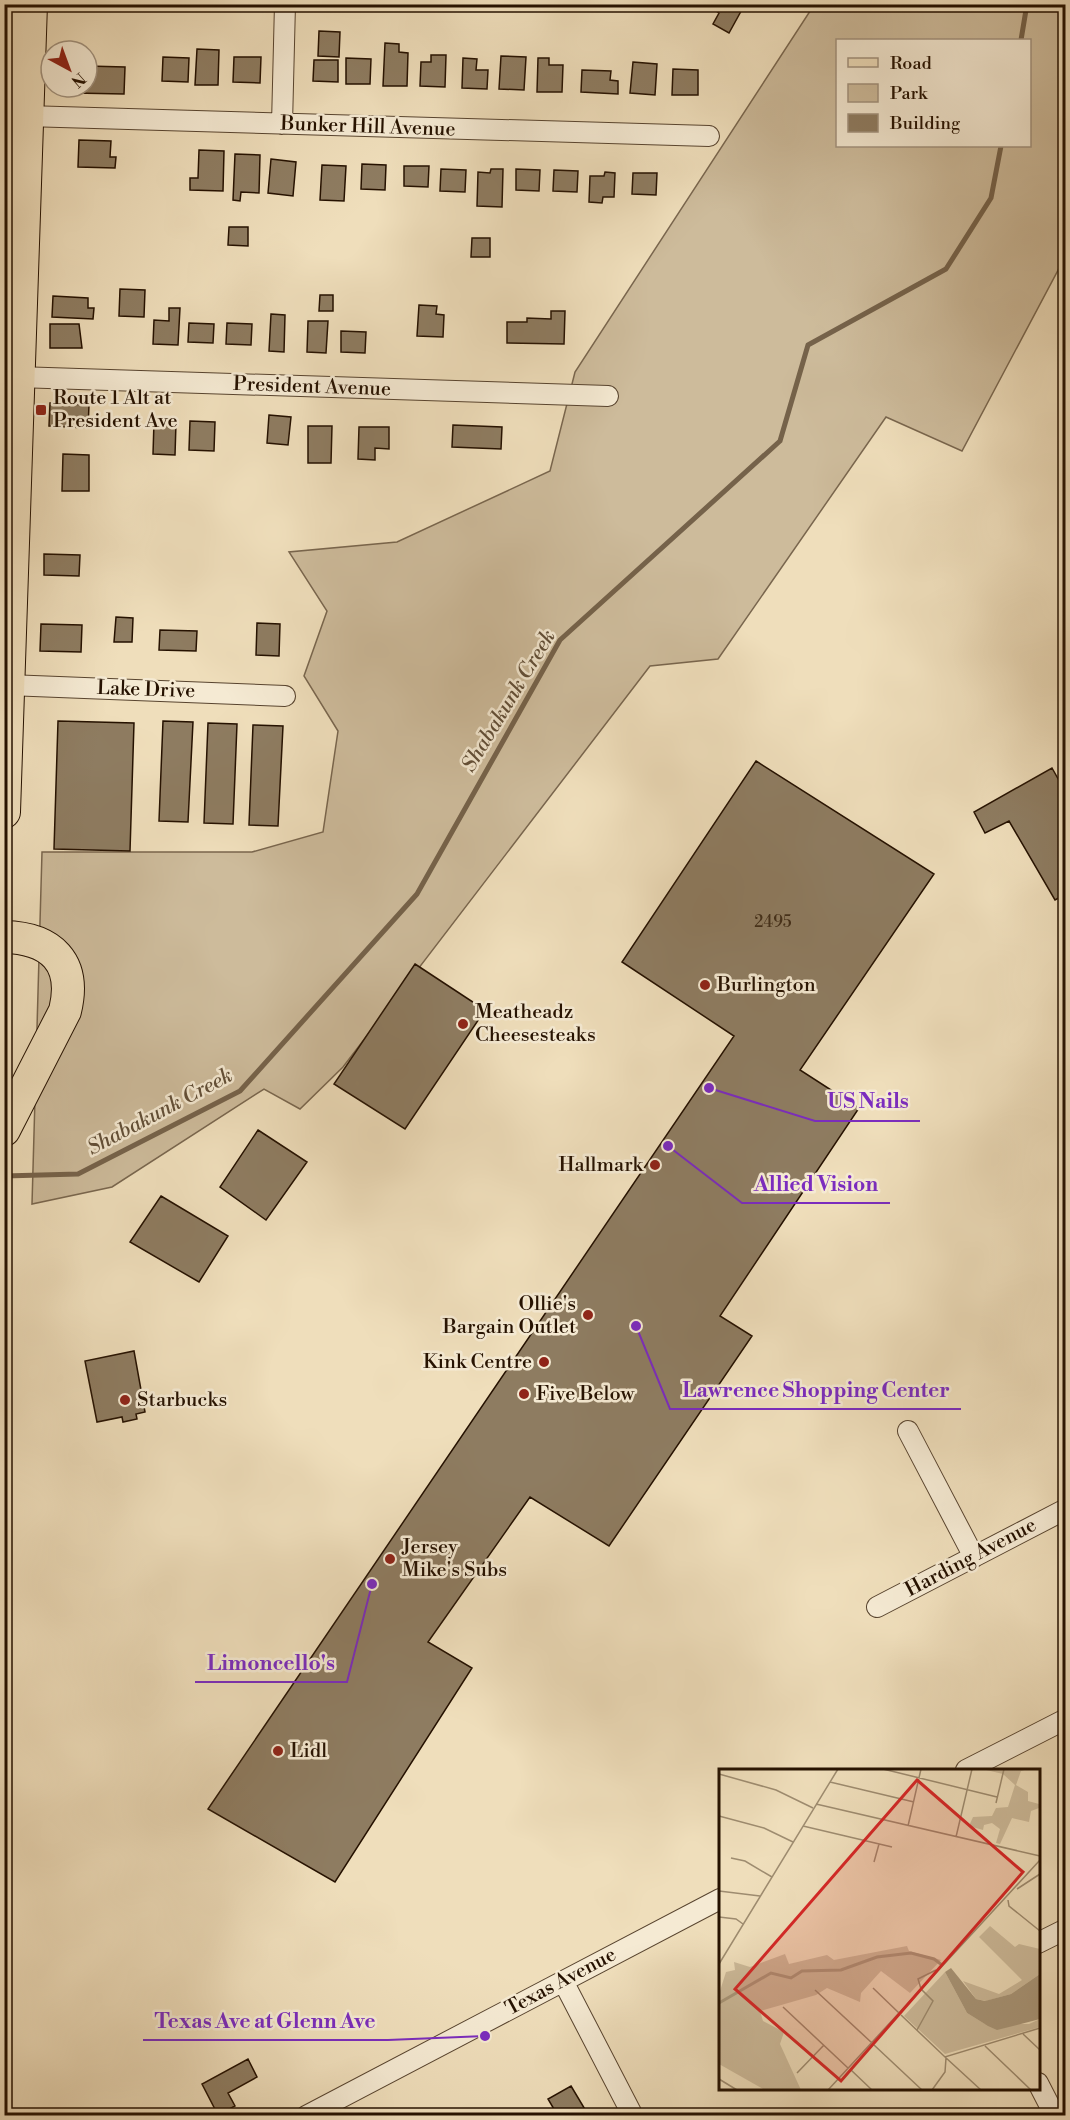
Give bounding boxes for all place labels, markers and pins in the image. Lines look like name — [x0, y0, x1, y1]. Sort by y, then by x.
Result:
place label: Route 1 Alt at President Ave — [53, 386, 178, 434]
marker: Route 1 Alt at President Ave — [34, 403, 48, 417]
place label: Burlington — [716, 973, 816, 998]
marker: Burlington — [698, 978, 712, 992]
place label: Meatheadz Cheesesteaks — [475, 1000, 596, 1048]
marker: Meatheadz Cheesesteaks — [456, 1017, 470, 1031]
callout: US Nails — [815, 1082, 920, 1121]
place label: Hallmark — [559, 1153, 645, 1178]
marker: Hallmark — [648, 1158, 662, 1172]
callout: Allied Vision — [742, 1164, 890, 1203]
place label: Ollie's Bargain Outlet — [442, 1292, 576, 1340]
marker: Ollie's Bargain Outlet — [581, 1308, 595, 1322]
place label: Kink Centre — [423, 1350, 532, 1375]
marker: Kink Centre — [537, 1355, 551, 1369]
callout: Lawrence Shopping Center — [670, 1370, 961, 1409]
place label: Five Below — [536, 1382, 635, 1407]
marker: Five Below — [517, 1387, 531, 1401]
place label: Starbucks — [137, 1388, 227, 1413]
marker: Starbucks — [118, 1393, 132, 1407]
place label: Jersey Mike's Subs — [401, 1535, 507, 1583]
marker: Jersey Mike's Subs — [383, 1552, 397, 1566]
callout: Limoncello's — [195, 1643, 347, 1682]
place label: Lidl — [290, 1739, 327, 1764]
marker: Lidl — [271, 1744, 285, 1758]
callout: Texas Ave at Glenn Ave — [143, 2001, 388, 2040]

